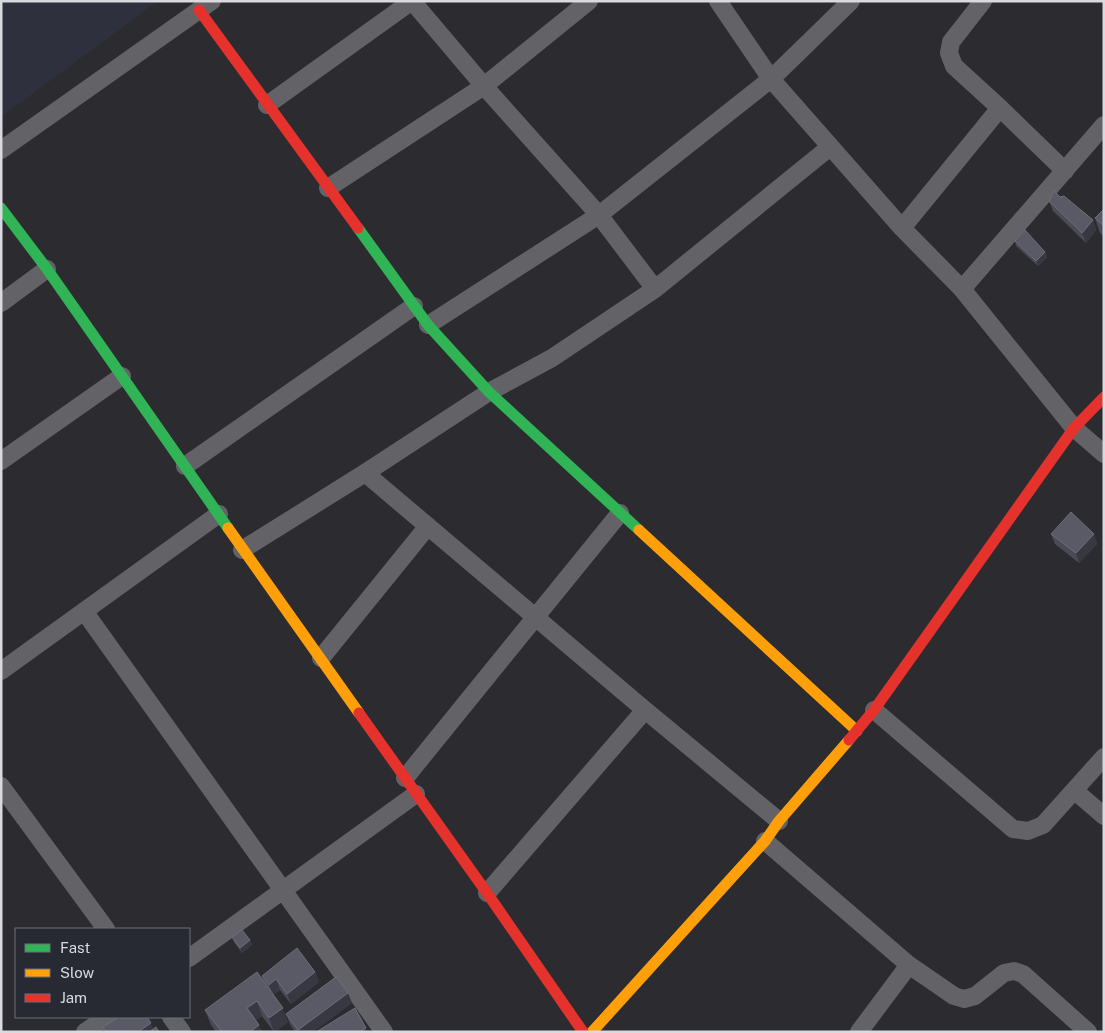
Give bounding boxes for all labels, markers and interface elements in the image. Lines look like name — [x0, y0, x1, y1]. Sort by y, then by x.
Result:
legend — [15, 928, 190, 1018]
text: Fast — [60, 939, 90, 956]
text: Slow — [60, 964, 95, 981]
text: Jam — [60, 989, 87, 1006]

